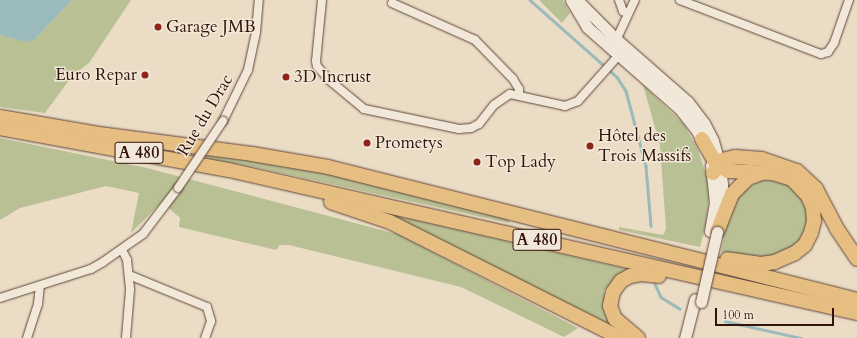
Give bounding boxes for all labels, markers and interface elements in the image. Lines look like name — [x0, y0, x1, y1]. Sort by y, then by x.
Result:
place label: Garage JMB — [166, 17, 255, 37]
marker: Garage JMB — [153, 22, 163, 32]
place label: Euro Repar — [55, 65, 137, 85]
place label: 3D Incrust — [294, 67, 371, 87]
marker: Euro Repar — [140, 70, 150, 80]
street label: Rue du Drac — [173, 71, 237, 159]
marker: 3D Incrust — [281, 72, 291, 82]
place label: Hôtel des Trois Massifs — [598, 126, 691, 166]
place label: Prometys — [375, 133, 443, 153]
marker: Prometys — [362, 138, 372, 148]
road number: A 480 — [114, 139, 164, 167]
marker: Hôtel des Trois Massifs — [585, 141, 595, 151]
place label: Top Lady — [485, 152, 556, 172]
marker: Top Lady — [472, 157, 482, 167]
road number: A 480 — [512, 226, 562, 254]
scale bar — [717, 300, 836, 326]
text: 100 m — [722, 307, 754, 323]

